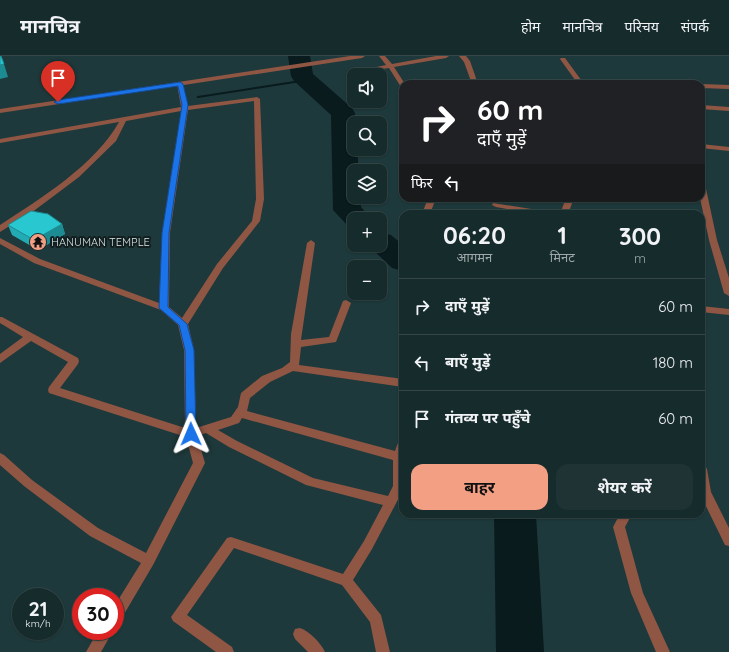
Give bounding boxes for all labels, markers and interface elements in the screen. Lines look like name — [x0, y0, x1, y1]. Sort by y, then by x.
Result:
text: मानचित्र — [20, 14, 80, 38]
text: होम — [521, 18, 540, 36]
text: मानचित्र — [562, 18, 603, 36]
text: परिचय — [625, 18, 659, 36]
text: संपर्क — [681, 18, 709, 36]
pin — [41, 61, 75, 102]
icon: arrive — [47, 67, 69, 89]
map controls — [347, 68, 387, 300]
button: sound — [347, 68, 387, 108]
text: 60 m — [477, 92, 543, 127]
icon: right — [411, 96, 463, 148]
button: search — [347, 116, 387, 156]
text: दाएँ मुड़ें — [477, 127, 526, 150]
button: layers — [347, 164, 387, 204]
icon: left — [441, 172, 463, 194]
text: फिर — [411, 173, 433, 192]
button: + — [347, 212, 387, 252]
text: 06:20 — [443, 220, 506, 250]
text: 1 — [558, 220, 567, 250]
text: 300 — [619, 221, 661, 251]
temple icon: HANUMAN TEMPLE — [28, 232, 48, 252]
place label: HANUMAN TEMPLE — [51, 235, 150, 249]
text: आगमन — [457, 249, 492, 265]
text: मिनट — [550, 249, 575, 265]
text: m — [634, 250, 646, 266]
button: − — [347, 260, 387, 300]
icon: right — [411, 296, 433, 318]
text: दाएँ मुड़ें — [445, 296, 489, 315]
text: 60 m — [658, 297, 693, 316]
icon: left — [411, 352, 433, 374]
text: बाएँ मुड़ें — [445, 352, 490, 371]
text: 180 m — [653, 353, 693, 372]
icon: arrive — [411, 408, 433, 430]
text: गंतव्य पर पहुँचे — [445, 408, 531, 427]
text: 60 m — [658, 409, 693, 428]
position arrow — [170, 413, 212, 455]
button: बाहर — [411, 464, 548, 510]
button: शेयर करें — [556, 464, 693, 510]
speed limit sign: 30 — [72, 588, 124, 640]
text: 21 — [28, 596, 48, 621]
text: km/h — [25, 617, 51, 630]

